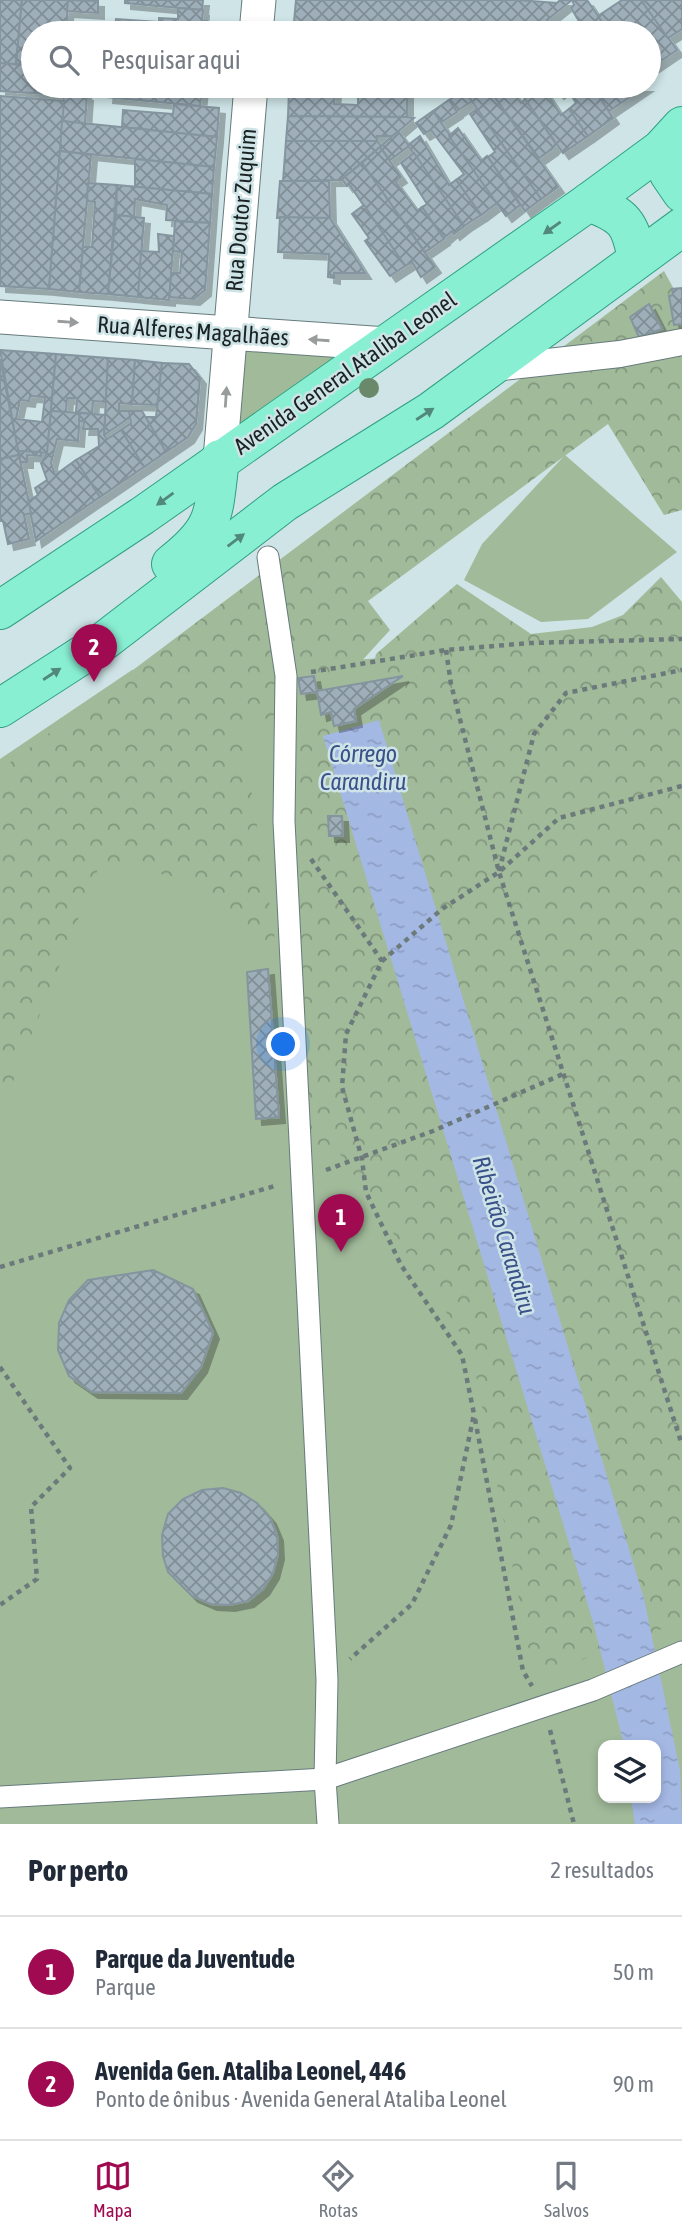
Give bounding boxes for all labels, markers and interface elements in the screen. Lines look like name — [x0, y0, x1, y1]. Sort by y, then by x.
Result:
search box — [21, 21, 661, 98]
icon: search — [45, 41, 83, 79]
text: Pesquisar aqui — [101, 45, 241, 75]
street label: Rua Doutor Zuquim — [221, 127, 261, 293]
one-way arrow — [543, 221, 561, 235]
street label: Avenida General Ataliba Leonel — [229, 286, 461, 460]
street label: Rua Alferes Magalhães — [96, 311, 290, 351]
one-way arrow — [57, 317, 79, 328]
one-way arrow — [308, 334, 330, 345]
one-way arrow — [221, 385, 232, 407]
one-way arrow — [415, 408, 435, 421]
one-way arrow — [156, 492, 174, 506]
one-way arrow — [226, 533, 244, 548]
pin: 2 — [71, 624, 117, 682]
one-way arrow — [42, 668, 61, 681]
water label: Córrego Carandiru — [320, 740, 407, 795]
your location — [266, 1027, 300, 1061]
water label: Ribeirão Carandiru — [468, 1152, 541, 1318]
pin: 1 — [318, 1194, 364, 1252]
map controls — [598, 1740, 661, 1803]
button: layers — [598, 1740, 661, 1803]
text: Por perto — [28, 1853, 128, 1887]
text: 2 resultados — [550, 1857, 654, 1883]
text: Parque da Juventude — [95, 1944, 295, 1974]
text: 1 — [46, 1959, 56, 1985]
text: 50 m — [613, 1959, 654, 1985]
text: Parque — [95, 1974, 156, 2000]
text: Avenida Gen. Ataliba Leonel, 446 — [95, 2056, 406, 2086]
text: 2 — [46, 2071, 56, 2097]
text: 90 m — [613, 2071, 654, 2097]
text: Ponto de ônibus · Avenida General Ataliba Leonel — [95, 2086, 507, 2112]
tab: Mapa — [93, 2157, 132, 2221]
tab: Rotas — [319, 2157, 358, 2221]
tab: Salvos — [544, 2157, 589, 2221]

